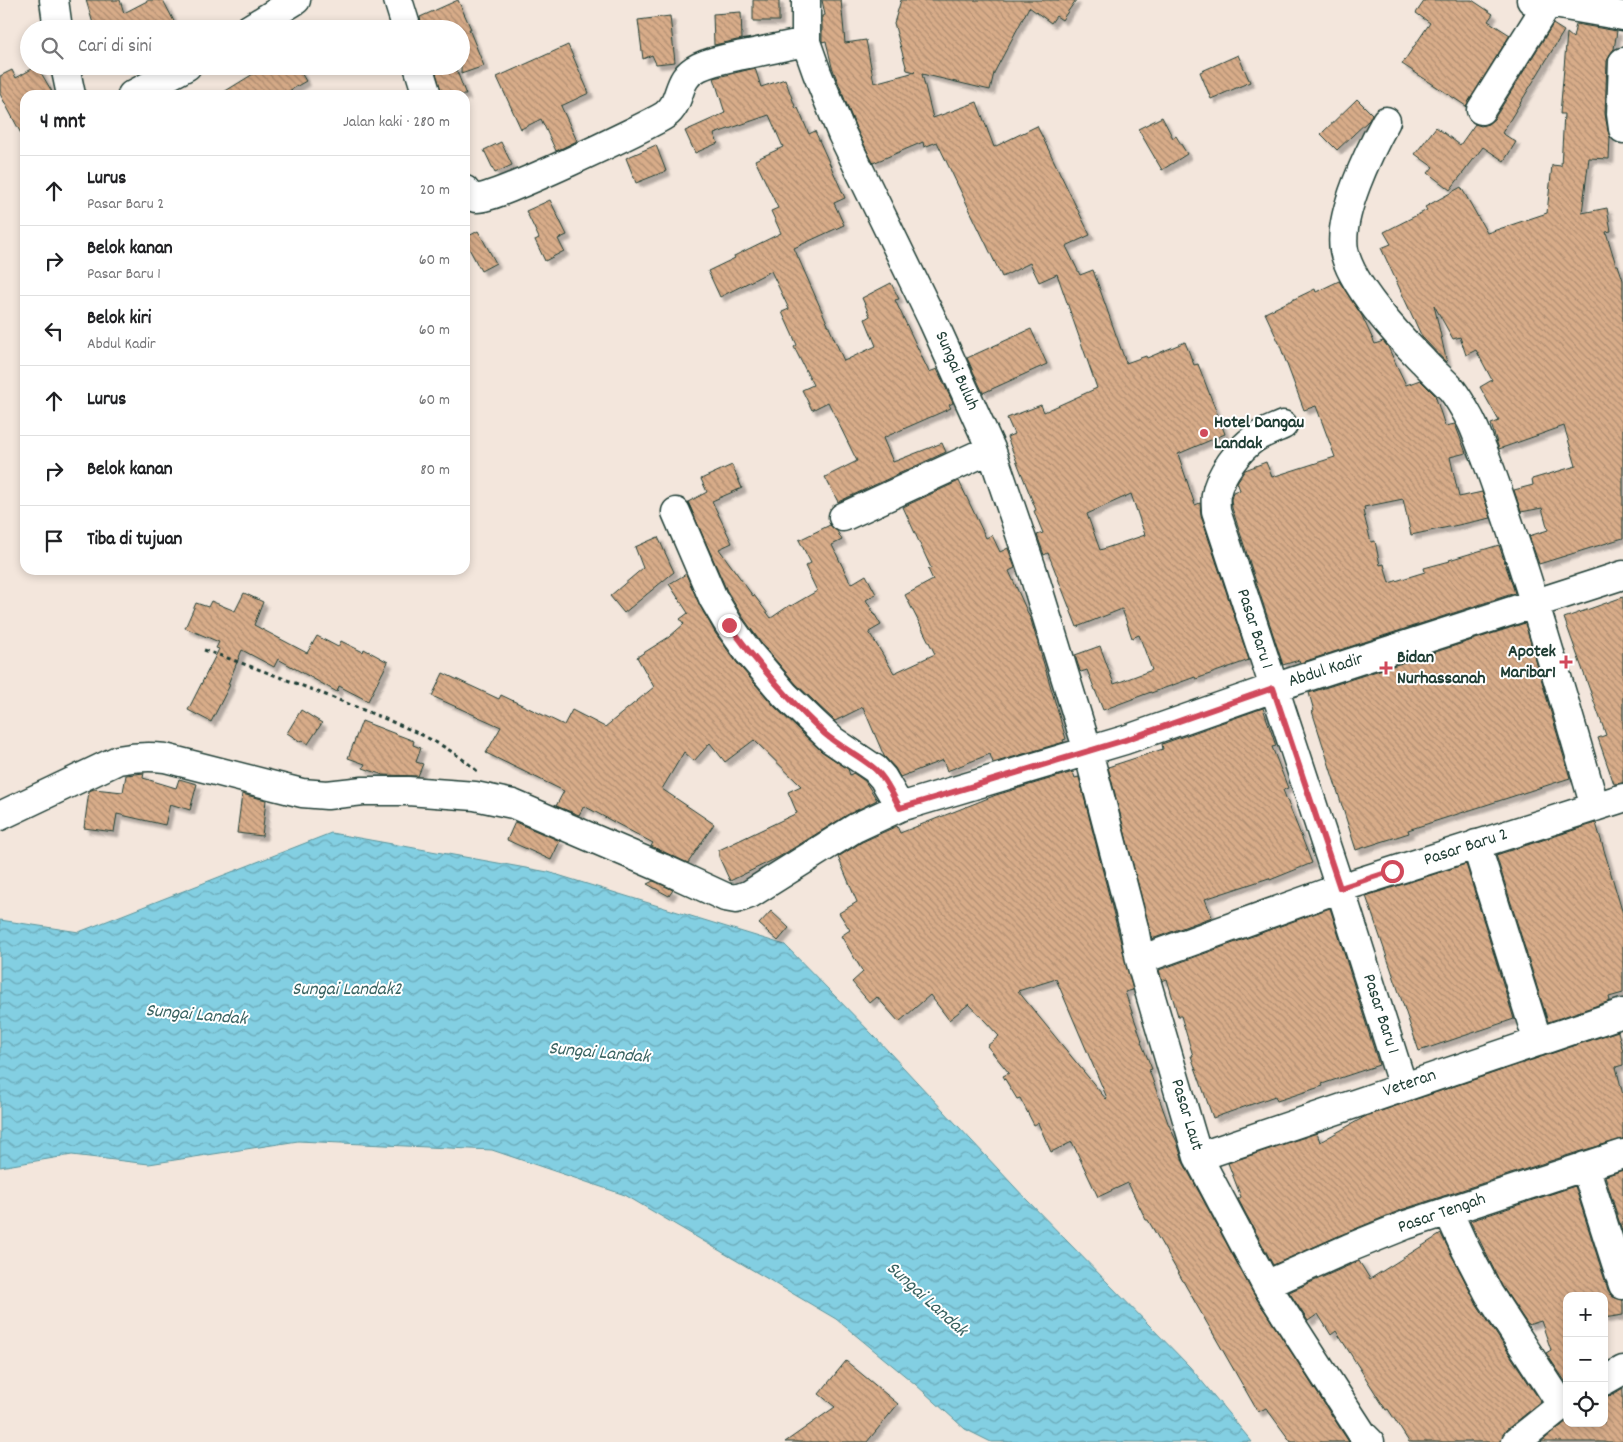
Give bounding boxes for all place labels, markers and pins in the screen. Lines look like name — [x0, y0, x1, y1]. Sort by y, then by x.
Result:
place label: Hotel Dangau Landak — [1214, 411, 1305, 457]
marker: Hotel Dangau Landak — [1198, 427, 1210, 439]
place label: Apotek Maribar1 — [1500, 640, 1557, 686]
place label: Bidan Nurhassanah — [1397, 646, 1486, 692]
marker: Apotek Maribar1 — [1560, 656, 1572, 668]
marker: Bidan Nurhassanah — [1379, 661, 1393, 675]

